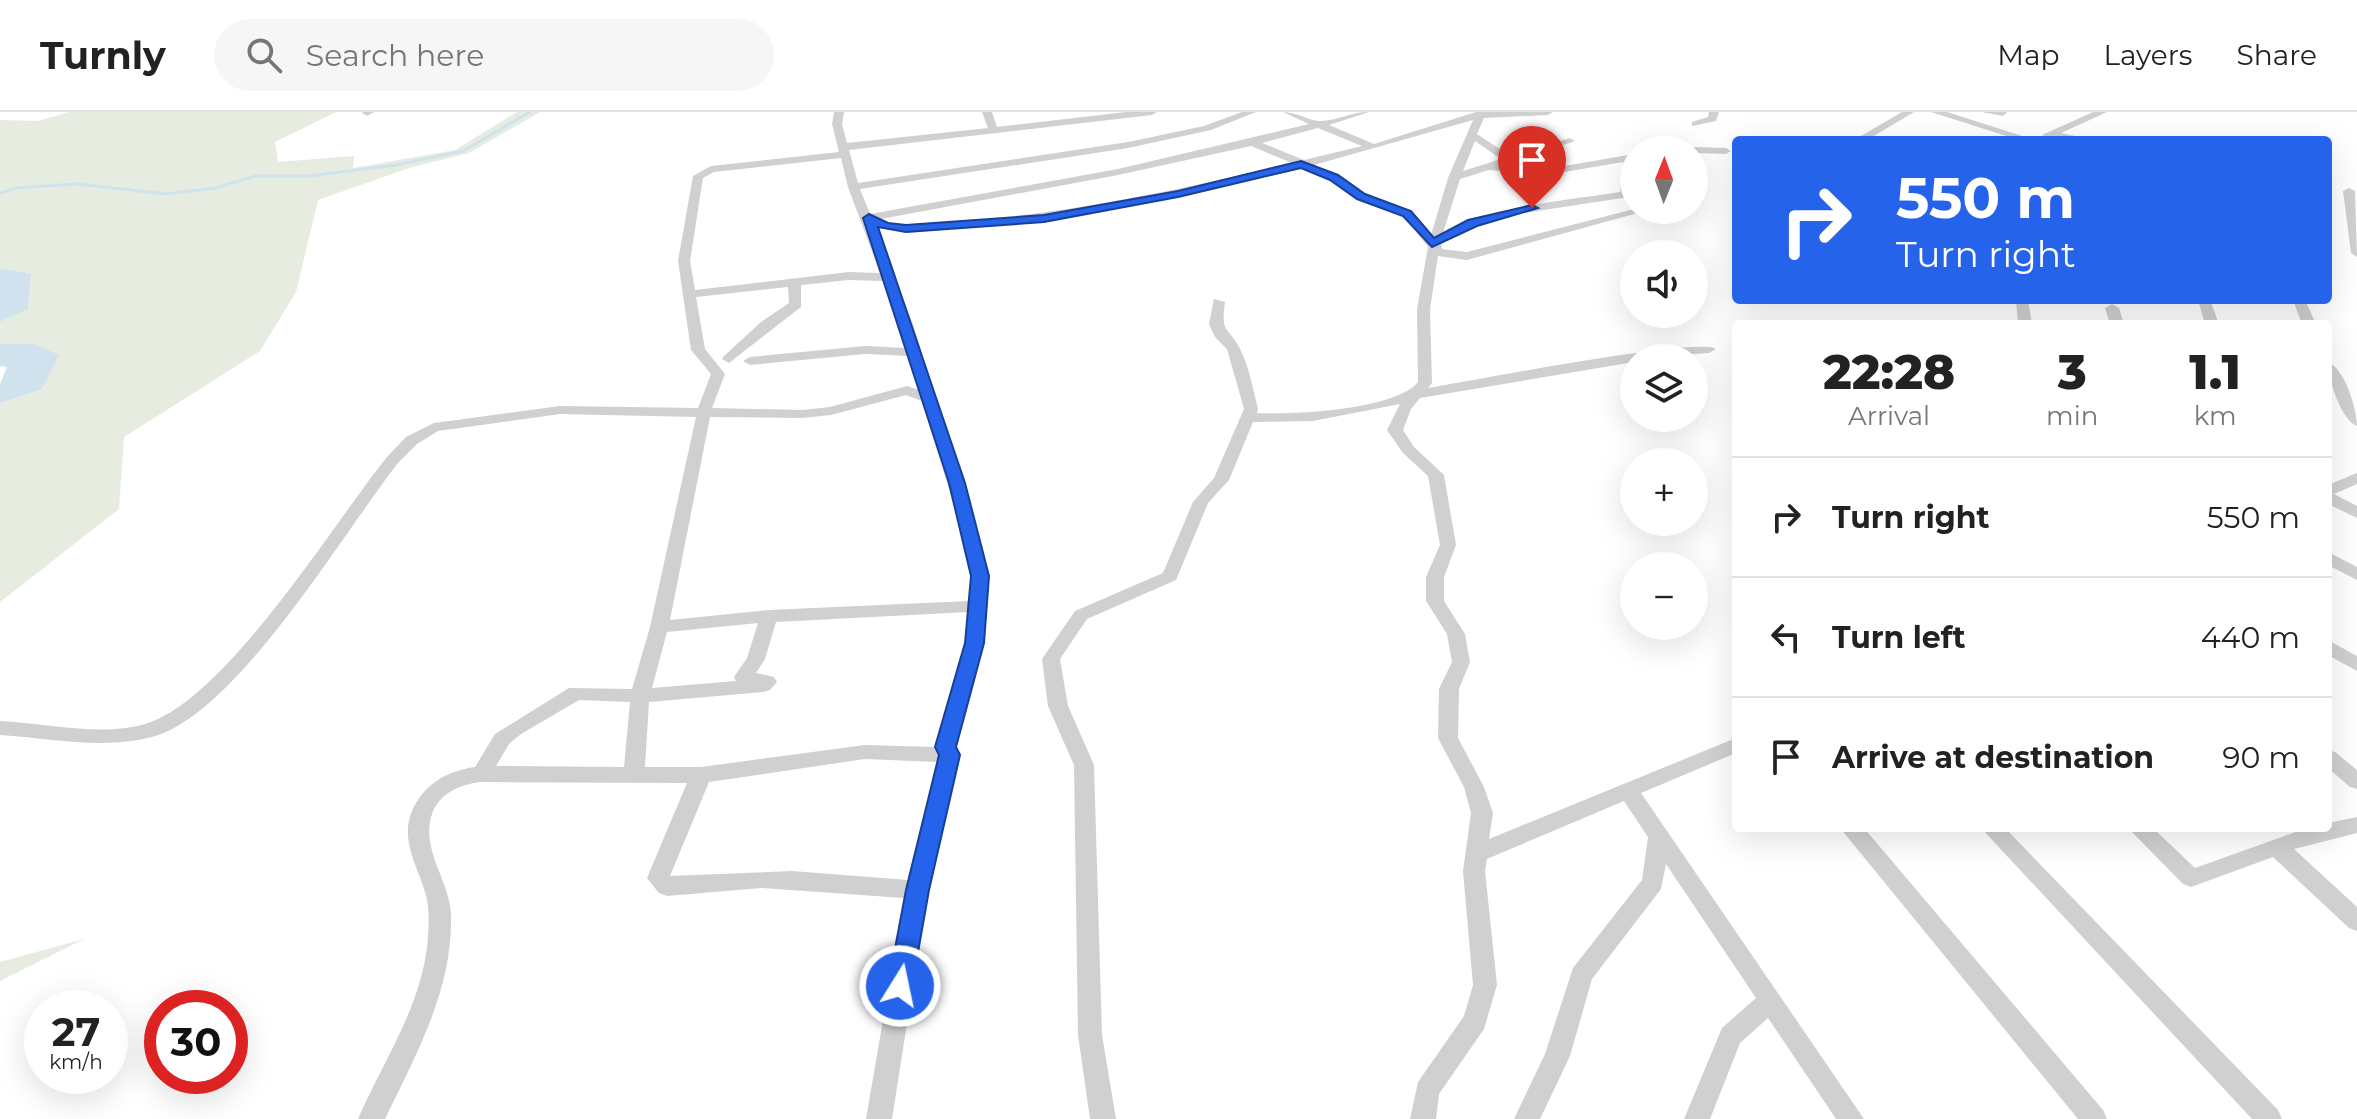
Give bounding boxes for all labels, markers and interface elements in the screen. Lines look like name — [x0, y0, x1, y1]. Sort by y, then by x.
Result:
search box — [214, 19, 774, 91]
text: Turnly — [40, 32, 166, 79]
icon: search — [242, 33, 286, 77]
text: Search here — [306, 37, 484, 74]
text: Map — [1997, 38, 2060, 72]
text: Layers — [2104, 38, 2193, 72]
text: Share — [2237, 38, 2317, 72]
pin — [1498, 126, 1566, 208]
north arrow — [1620, 136, 1708, 224]
map controls — [1620, 136, 1708, 640]
icon: arrive — [1510, 138, 1554, 182]
text: 550 m — [1896, 164, 2075, 232]
icon: right — [1764, 168, 1868, 272]
text: Turn right — [1896, 232, 2076, 276]
button: sound — [1620, 240, 1708, 328]
text: 22:28 — [1823, 343, 1955, 401]
text: 3 — [2058, 343, 2087, 401]
text: 1.1 — [2189, 343, 2241, 401]
button: layers — [1620, 344, 1708, 432]
text: Arrival — [1848, 400, 1930, 432]
text: min — [2046, 400, 2098, 432]
text: km — [2194, 400, 2237, 432]
button: + — [1620, 448, 1708, 536]
icon: right — [1764, 495, 1808, 539]
text: Turn right — [1832, 499, 1989, 536]
text: 550 m — [2207, 499, 2300, 536]
button: − — [1620, 552, 1708, 640]
icon: left — [1764, 615, 1808, 659]
text: Turn left — [1832, 619, 1965, 656]
text: 440 m — [2201, 619, 2300, 656]
icon: arrive — [1764, 735, 1808, 779]
text: Arrive at destination — [1832, 739, 2154, 776]
text: 90 m — [2222, 739, 2300, 776]
position arrow — [858, 944, 942, 1028]
speed limit sign: 30 — [144, 990, 248, 1094]
text: 27 — [52, 1007, 100, 1056]
text: km/h — [49, 1050, 103, 1074]

